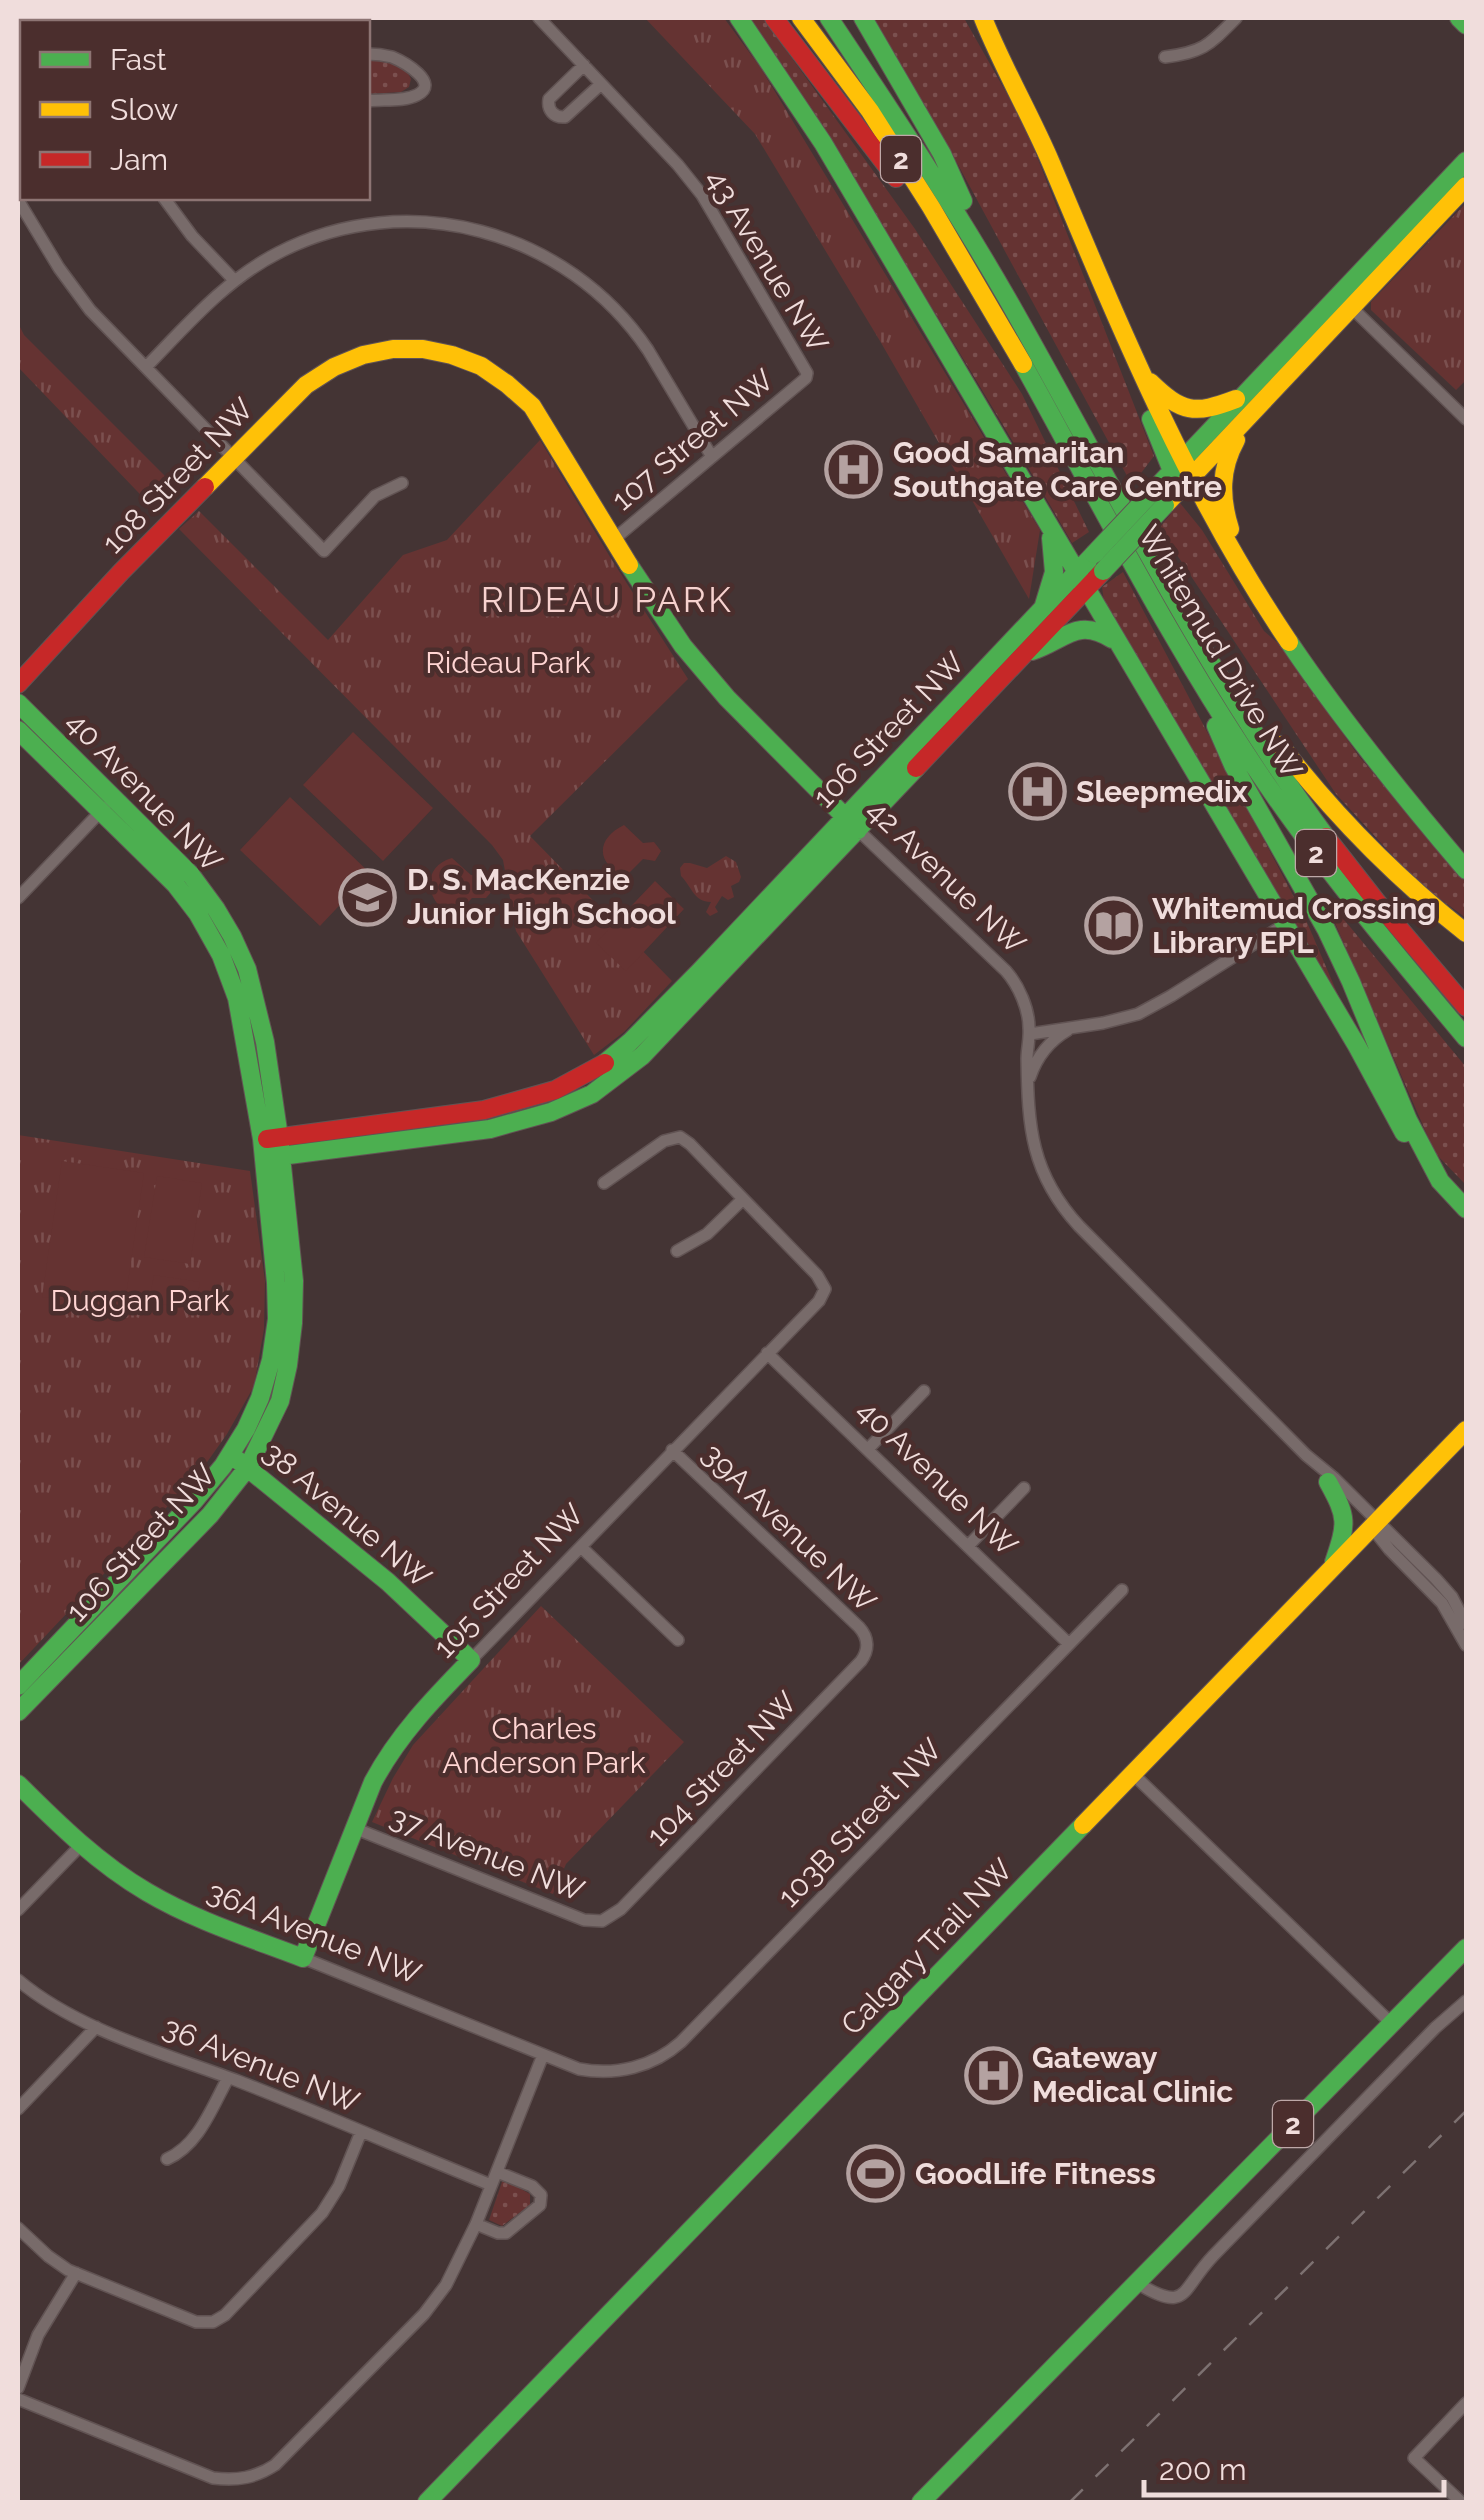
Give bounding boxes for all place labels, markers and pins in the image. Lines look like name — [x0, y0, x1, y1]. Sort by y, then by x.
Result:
place label: Good Samaritan Southgate Care Centre — [893, 435, 1222, 504]
hospital icon: Good Samaritan Southgate Care Centre — [824, 440, 884, 500]
hospital icon: Sleepmedix — [1007, 762, 1067, 822]
place label: Sleepmedix — [1076, 774, 1248, 809]
place label: D. S. MacKenzie Junior High School — [407, 862, 676, 931]
school or university icon: D. S. MacKenzie Junior High School — [338, 867, 398, 927]
place label: Whitemud Crossing Library EPL — [1152, 891, 1436, 960]
library icon: Whitemud Crossing Library EPL — [1083, 896, 1143, 956]
place label: Gateway Medical Clinic — [1032, 2040, 1233, 2109]
hospital icon: Gateway Medical Clinic — [963, 2045, 1023, 2105]
sports icon: GoodLife Fitness — [846, 2144, 906, 2204]
place label: GoodLife Fitness — [915, 2156, 1156, 2191]

